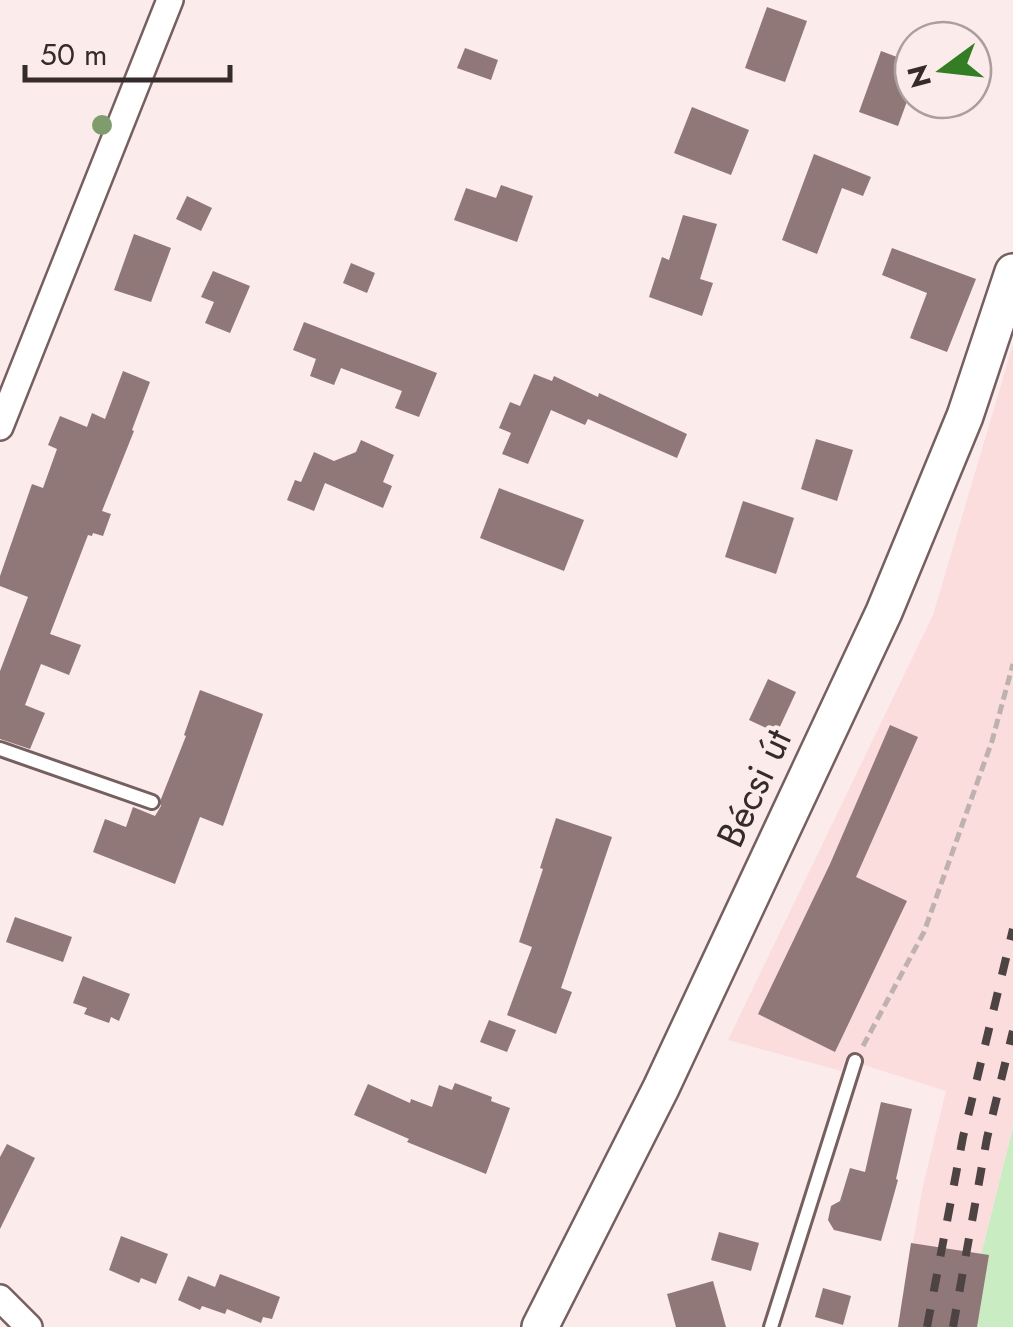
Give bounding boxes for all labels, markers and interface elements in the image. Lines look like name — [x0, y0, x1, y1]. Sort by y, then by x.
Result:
scale bar — [25, 20, 230, 82]
north arrow — [893, 20, 993, 120]
text: 50 m — [40, 33, 107, 76]
text: N — [897, 60, 942, 92]
street label: Bécsi út — [702, 720, 805, 856]

